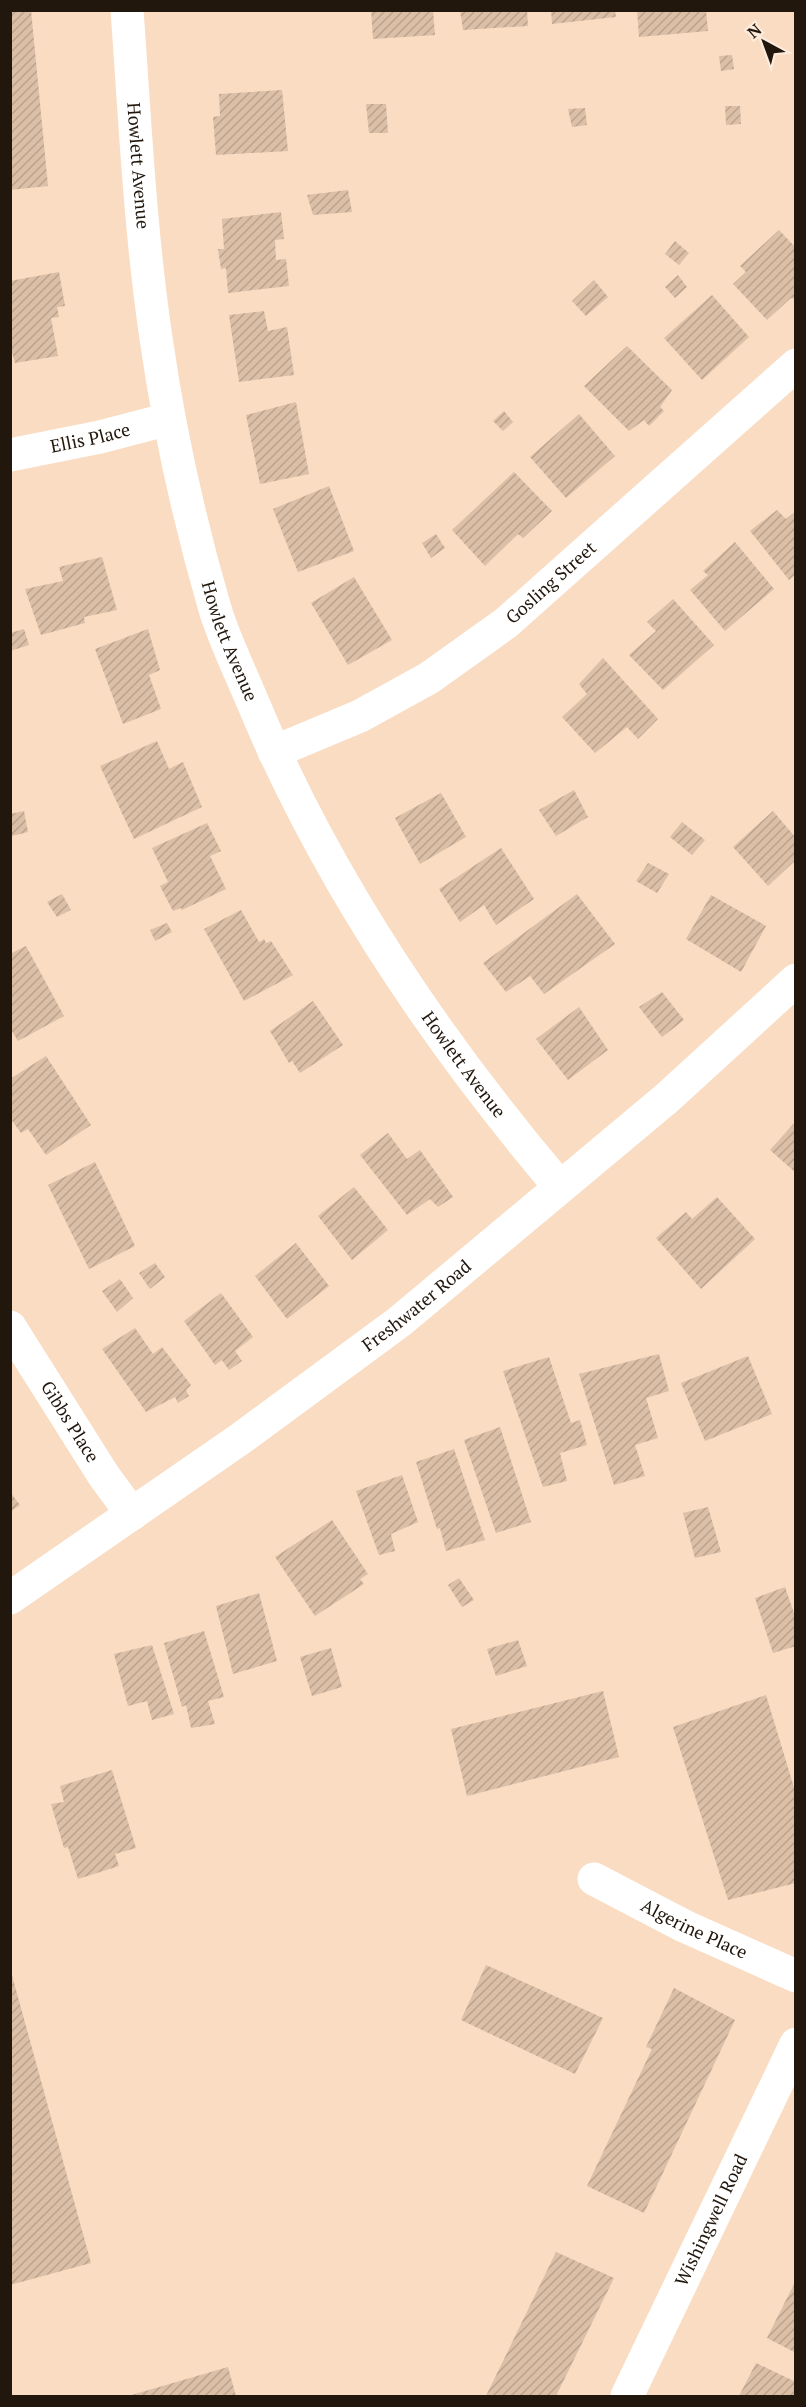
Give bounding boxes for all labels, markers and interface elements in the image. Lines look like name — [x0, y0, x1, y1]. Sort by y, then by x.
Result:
north arrow — [734, 12, 794, 72]
text: N — [742, 18, 766, 43]
street label: Howlett Avenue — [122, 102, 156, 230]
street label: Ellis Place — [48, 417, 133, 458]
street label: Gosling Street — [500, 535, 601, 629]
street label: Howlett Avenue — [197, 578, 264, 705]
street label: Howlett Avenue — [417, 1006, 512, 1122]
street label: Freshwater Road — [357, 1254, 476, 1356]
street label: Gibbs Place — [36, 1376, 105, 1466]
street label: Algerine Place — [637, 1893, 751, 1964]
street label: Wishingwell Road — [669, 2150, 752, 2290]

